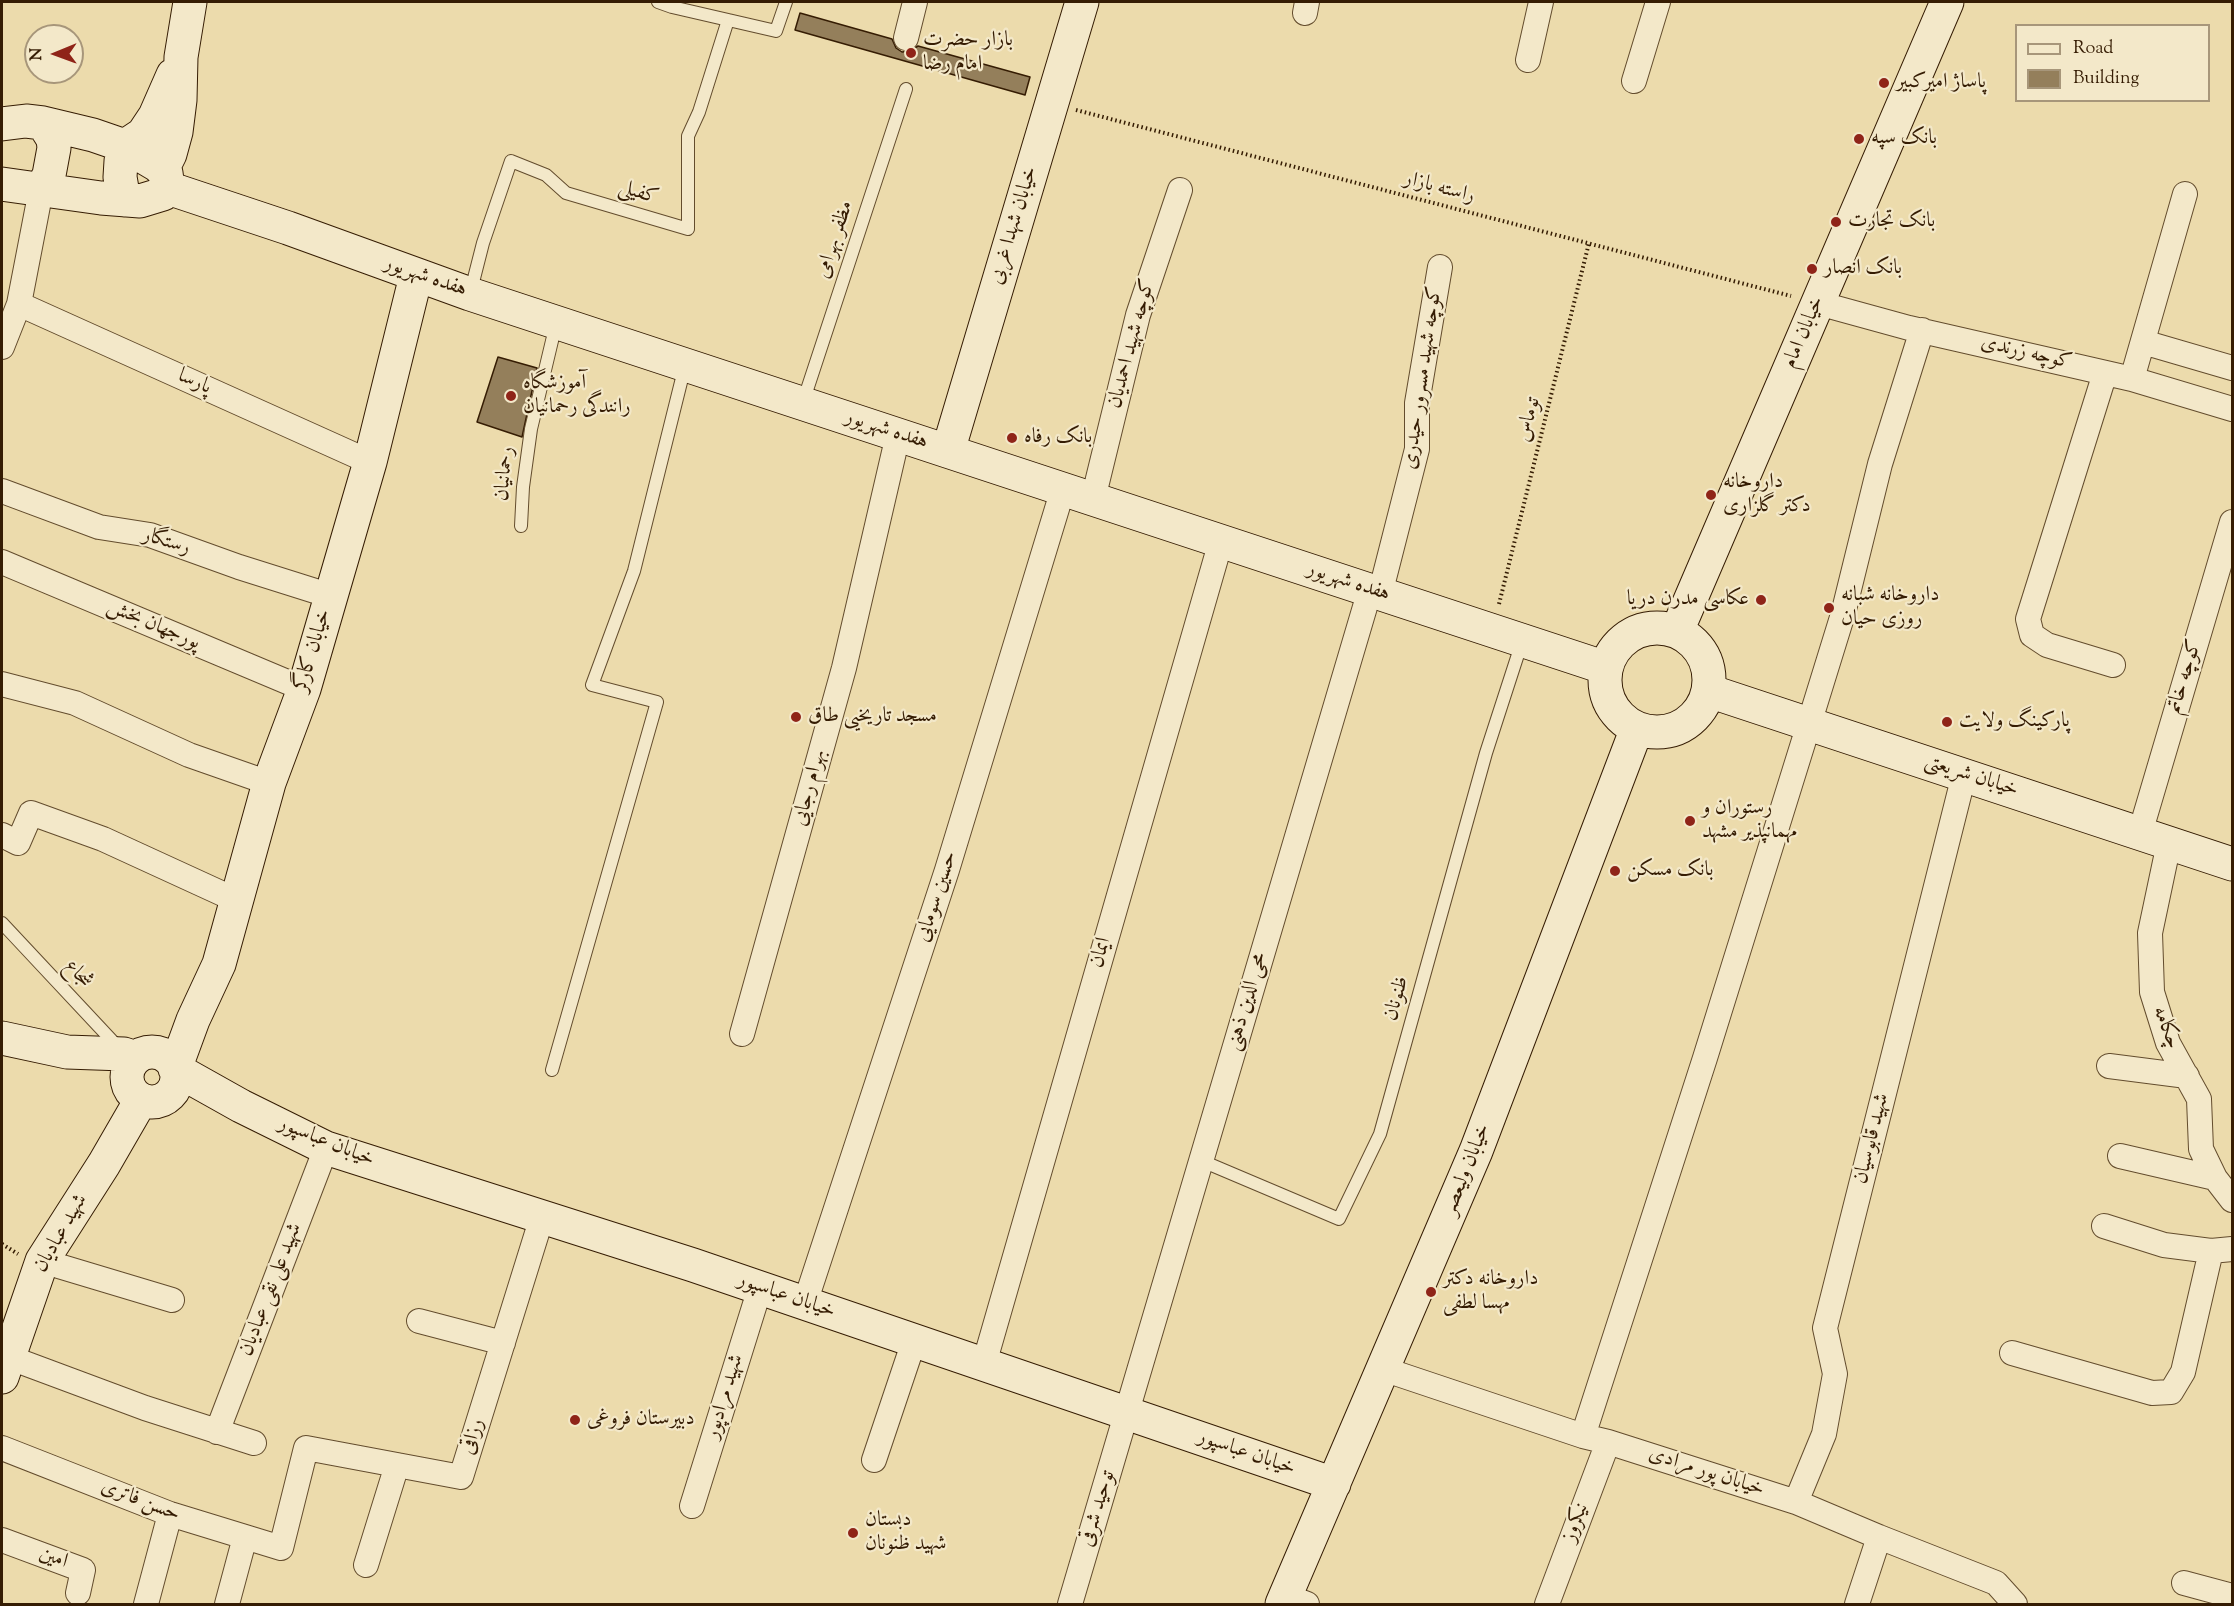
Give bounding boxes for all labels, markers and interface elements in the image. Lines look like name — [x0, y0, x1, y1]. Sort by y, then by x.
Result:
north arrow — [24, 24, 84, 84]
legend — [2015, 24, 2210, 102]
place label: بازار حضرت امام رضا — [923, 28, 1013, 78]
text: Road — [2073, 36, 2113, 62]
marker: بازار حضرت امام رضا — [904, 46, 918, 60]
text: N — [26, 48, 49, 61]
text: Building — [2073, 66, 2139, 92]
place label: پاساژ امیرکبیر — [1896, 70, 1986, 96]
marker: پاساژ امیرکبیر — [1877, 76, 1891, 90]
place label: بانک سپه — [1871, 126, 1937, 152]
marker: بانک سپه — [1852, 132, 1866, 146]
street label: خیابان شهدا غربی — [985, 164, 1045, 288]
street label: راسته بازار — [1401, 167, 1477, 211]
street label: کفیلی — [615, 176, 661, 212]
street label: مظفر بهرامی — [812, 198, 860, 282]
place label: بانک تجارت — [1848, 209, 1935, 235]
marker: بانک تجارت — [1829, 215, 1843, 229]
street label: هفده شهریور — [380, 252, 470, 304]
place label: بانک انصار — [1824, 256, 1902, 282]
marker: بانک انصار — [1805, 262, 1819, 276]
street label: کوچه شهید احمدیان — [1104, 276, 1162, 412]
street label: کوچه شهید مسرور حیدری — [1399, 285, 1449, 471]
street label: خیابان امام — [1779, 293, 1831, 373]
street label: کوچه زرندی — [1978, 331, 2074, 377]
street label: پارسا — [173, 365, 215, 401]
place label: آموزشگاه رانندگی رحمانیان — [523, 371, 631, 421]
marker: آموزشگاه رانندگی رحمانیان — [504, 389, 518, 403]
street label: توماس — [1512, 395, 1548, 445]
street label: هفده شهریور — [841, 406, 931, 456]
place label: بانک رفاه — [1024, 425, 1092, 451]
marker: بانک رفاه — [1005, 431, 1019, 445]
street label: رحمانیان — [491, 446, 521, 502]
place label: داروخانه دکتر گلزاری — [1723, 470, 1811, 520]
marker: داروخانه دکتر گلزاری — [1704, 488, 1718, 502]
street label: رستگار — [139, 524, 193, 562]
street label: هفده شهریور — [1303, 558, 1393, 608]
place label: داروخانه شبانه روزی حیان — [1841, 583, 1940, 633]
place label: عکاسی مدرن دریا — [1627, 587, 1749, 613]
marker: عکاسی مدرن دریا — [1754, 593, 1768, 607]
street label: پورجهان بخش — [103, 595, 203, 657]
marker: داروخانه شبانه روزی حیان — [1822, 601, 1836, 615]
street label: خیابان کارگر — [290, 607, 338, 695]
street label: کوچه خاتم — [2163, 637, 2209, 717]
place label: مسجد تاریخیی طاق — [808, 704, 937, 730]
place label: پارکینگ ولایت — [1959, 709, 2070, 735]
marker: مسجد تاریخیی طاق — [789, 710, 803, 724]
marker: پارکینگ ولایت — [1940, 715, 1954, 729]
street label: بهرام رجایی — [789, 747, 833, 829]
street label: خیابان شریعتی — [1921, 750, 2021, 804]
place label: رستوران و مهمانپذیر مشهد — [1702, 796, 1797, 846]
marker: رستوران و مهمانپذیر مشهد — [1683, 814, 1697, 828]
street label: حسین سومایی — [912, 849, 964, 945]
place label: بانک مسکن — [1627, 858, 1713, 884]
marker: بانک مسکن — [1608, 864, 1622, 878]
street label: ایمان — [1086, 935, 1118, 971]
street label: محی الدین ذهنی — [1222, 950, 1274, 1054]
street label: شجاع — [57, 955, 97, 995]
street label: ظنونان — [1380, 974, 1416, 1024]
street label: چکامه — [2145, 1003, 2185, 1053]
street label: شهید قابوسیان — [1850, 1091, 1896, 1187]
street label: خیابان عباسپور — [274, 1112, 378, 1174]
street label: خیابان ولیعصر — [1438, 1121, 1498, 1219]
street label: شهید عبادیان — [29, 1190, 95, 1278]
street label: شهید علی نقی عبادیان — [235, 1220, 309, 1360]
place label: داروخانه دکتر مهسا لطفی — [1443, 1267, 1538, 1317]
street label: خیابان عباسپور — [734, 1269, 838, 1325]
marker: داروخانه دکتر مهسا لطفی — [1424, 1285, 1438, 1299]
street label: شهید مرادپور — [701, 1352, 751, 1442]
place label: دبیرستان فروغی — [587, 1407, 695, 1433]
marker: دبیرستان فروغی — [568, 1413, 582, 1427]
street label: رزاقی — [457, 1416, 491, 1458]
street label: خیابان عباسپور — [1194, 1426, 1298, 1482]
street label: خیابان پور مرادی — [1645, 1442, 1767, 1504]
street label: توحید شرقی — [1076, 1468, 1122, 1550]
street label: حسن فاتری — [97, 1475, 183, 1529]
street label: نیکروز — [1558, 1500, 1596, 1546]
place label: دبستان شهید ظنونان — [865, 1508, 946, 1558]
marker: دبستان شهید ظنونان — [846, 1526, 860, 1540]
street label: امین — [35, 1542, 71, 1576]

